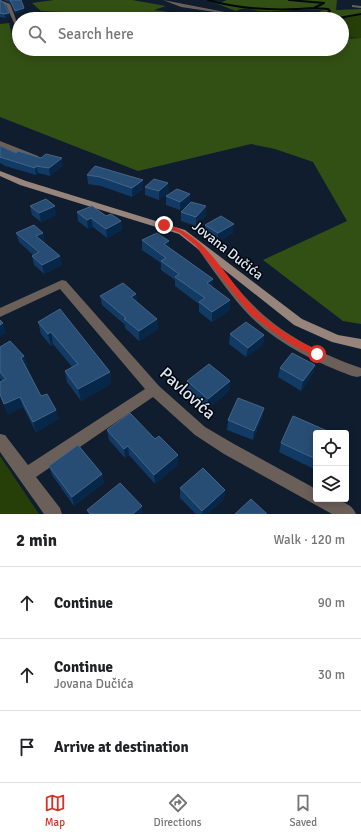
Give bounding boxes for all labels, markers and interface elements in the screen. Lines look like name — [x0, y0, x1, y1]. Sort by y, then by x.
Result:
search box — [12, 12, 349, 56]
icon: search — [26, 23, 48, 45]
text: Search here — [58, 25, 134, 43]
route end — [155, 216, 173, 234]
street label: Jovana Dučića — [189, 217, 267, 283]
route start — [308, 345, 326, 363]
street label: Pavlovića — [156, 363, 220, 424]
map controls — [313, 430, 349, 502]
button: locate — [313, 430, 349, 466]
button: layers — [313, 466, 349, 502]
text: 2 min — [16, 530, 57, 551]
text: Walk · 120 m — [274, 532, 345, 548]
icon: ahead — [16, 592, 38, 614]
text: Continue — [54, 594, 113, 612]
text: 90 m — [318, 595, 345, 611]
text: Continue — [54, 658, 113, 676]
icon: ahead — [16, 664, 38, 686]
text: 30 m — [318, 667, 345, 683]
text: Jovana Dučića — [54, 676, 134, 692]
icon: arrive — [16, 736, 38, 758]
text: Arrive at destination — [54, 738, 189, 756]
tab: Map — [44, 792, 66, 829]
tab: Directions — [154, 792, 202, 829]
tab: Saved — [289, 792, 317, 829]

